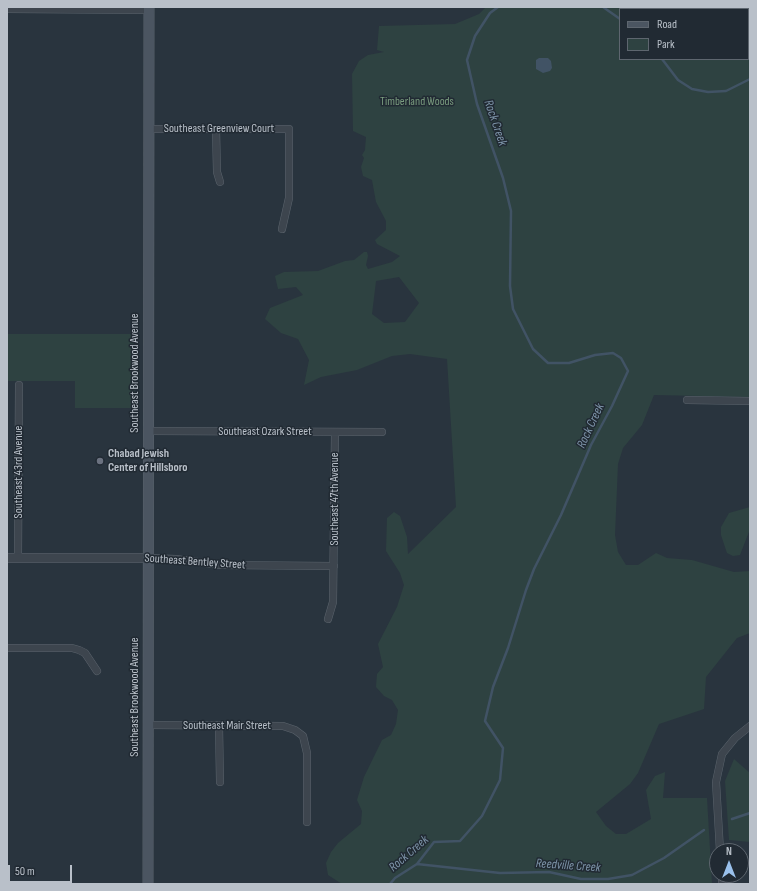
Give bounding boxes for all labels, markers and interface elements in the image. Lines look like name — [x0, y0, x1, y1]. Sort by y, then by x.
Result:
legend — [619, 8, 749, 60]
text: Road — [657, 17, 677, 32]
text: Park — [657, 37, 675, 52]
park label: Timberland Woods — [380, 95, 454, 109]
water label: Rock Creek — [480, 98, 510, 148]
street label: Southeast Greenview Court — [164, 122, 274, 136]
street label: Southeast Brookwood Avenue — [128, 313, 142, 433]
water label: Rock Creek — [574, 401, 608, 451]
street label: Southeast Ozark Street — [218, 425, 312, 439]
street label: Southeast 43rd Avenue — [12, 426, 26, 518]
place label: Chabad Jewish Center of Hillsboro — [108, 447, 188, 475]
street label: Southeast 47th Avenue — [328, 452, 342, 546]
marker: Chabad Jewish Center of Hillsboro — [95, 456, 105, 466]
street label: Southeast Bentley Street — [144, 551, 246, 573]
street label: Southeast Brookwood Avenue — [128, 637, 142, 757]
street label: Southeast Mair Street — [183, 719, 271, 733]
water label: Rock Creek — [386, 833, 432, 875]
north arrow — [709, 843, 749, 883]
text: N — [726, 845, 732, 858]
water label: Reedville Creek — [535, 856, 601, 876]
scale bar — [10, 857, 74, 883]
text: 50 m — [15, 864, 35, 879]

